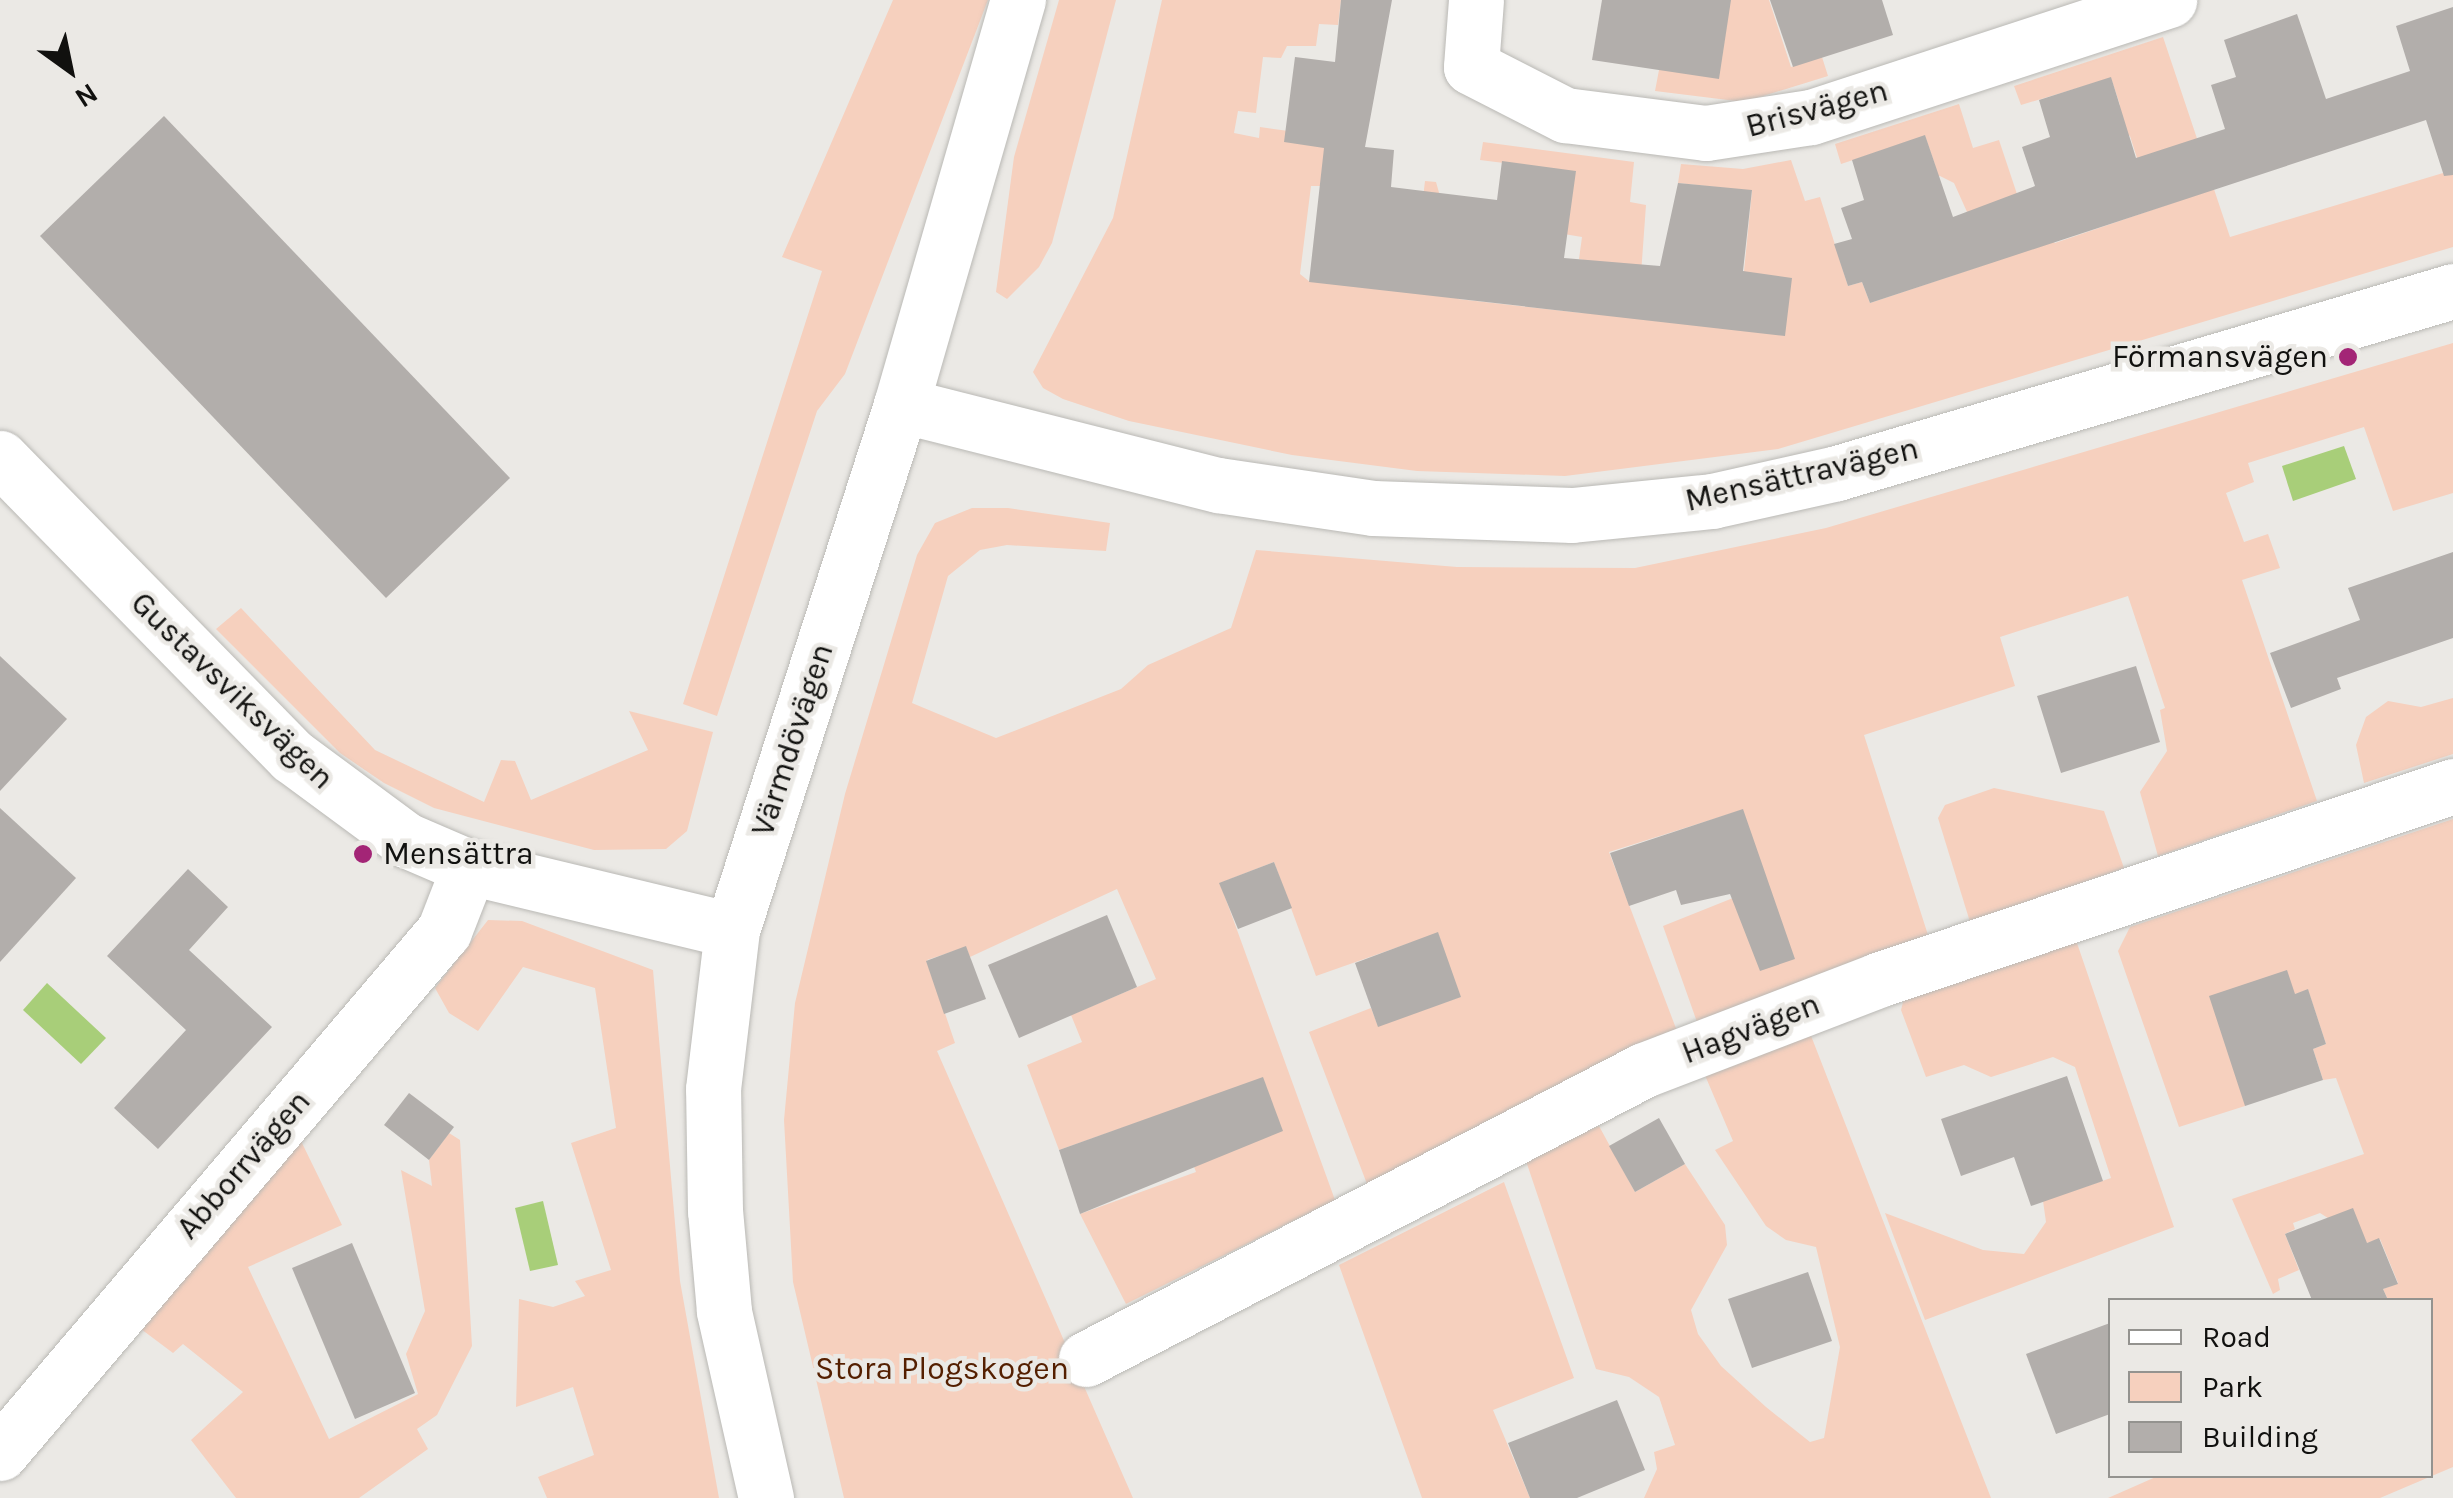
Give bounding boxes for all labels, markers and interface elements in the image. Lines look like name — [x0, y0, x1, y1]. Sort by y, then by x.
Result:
north arrow — [20, 20, 120, 120]
street label: Brisvägen — [1742, 72, 1892, 146]
text: N — [69, 76, 104, 115]
place label: Förmansvägen — [2112, 338, 2328, 376]
marker: Förmansvägen — [2337, 346, 2359, 368]
street label: Mensättravägen — [1682, 430, 1922, 520]
street label: Gustavsviksvägen — [123, 584, 341, 798]
street label: Värmdövägen — [744, 639, 842, 841]
place label: Mensättra — [383, 835, 534, 873]
marker: Mensättra — [352, 843, 374, 865]
street label: Hagvägen — [1677, 985, 1825, 1073]
street label: Abborrvägen — [169, 1083, 319, 1247]
legend — [2108, 1298, 2433, 1478]
text: Road — [2202, 1319, 2271, 1355]
park label: Stora Plogskogen — [815, 1350, 1069, 1388]
text: Park — [2202, 1369, 2263, 1405]
text: Building — [2202, 1419, 2318, 1455]

